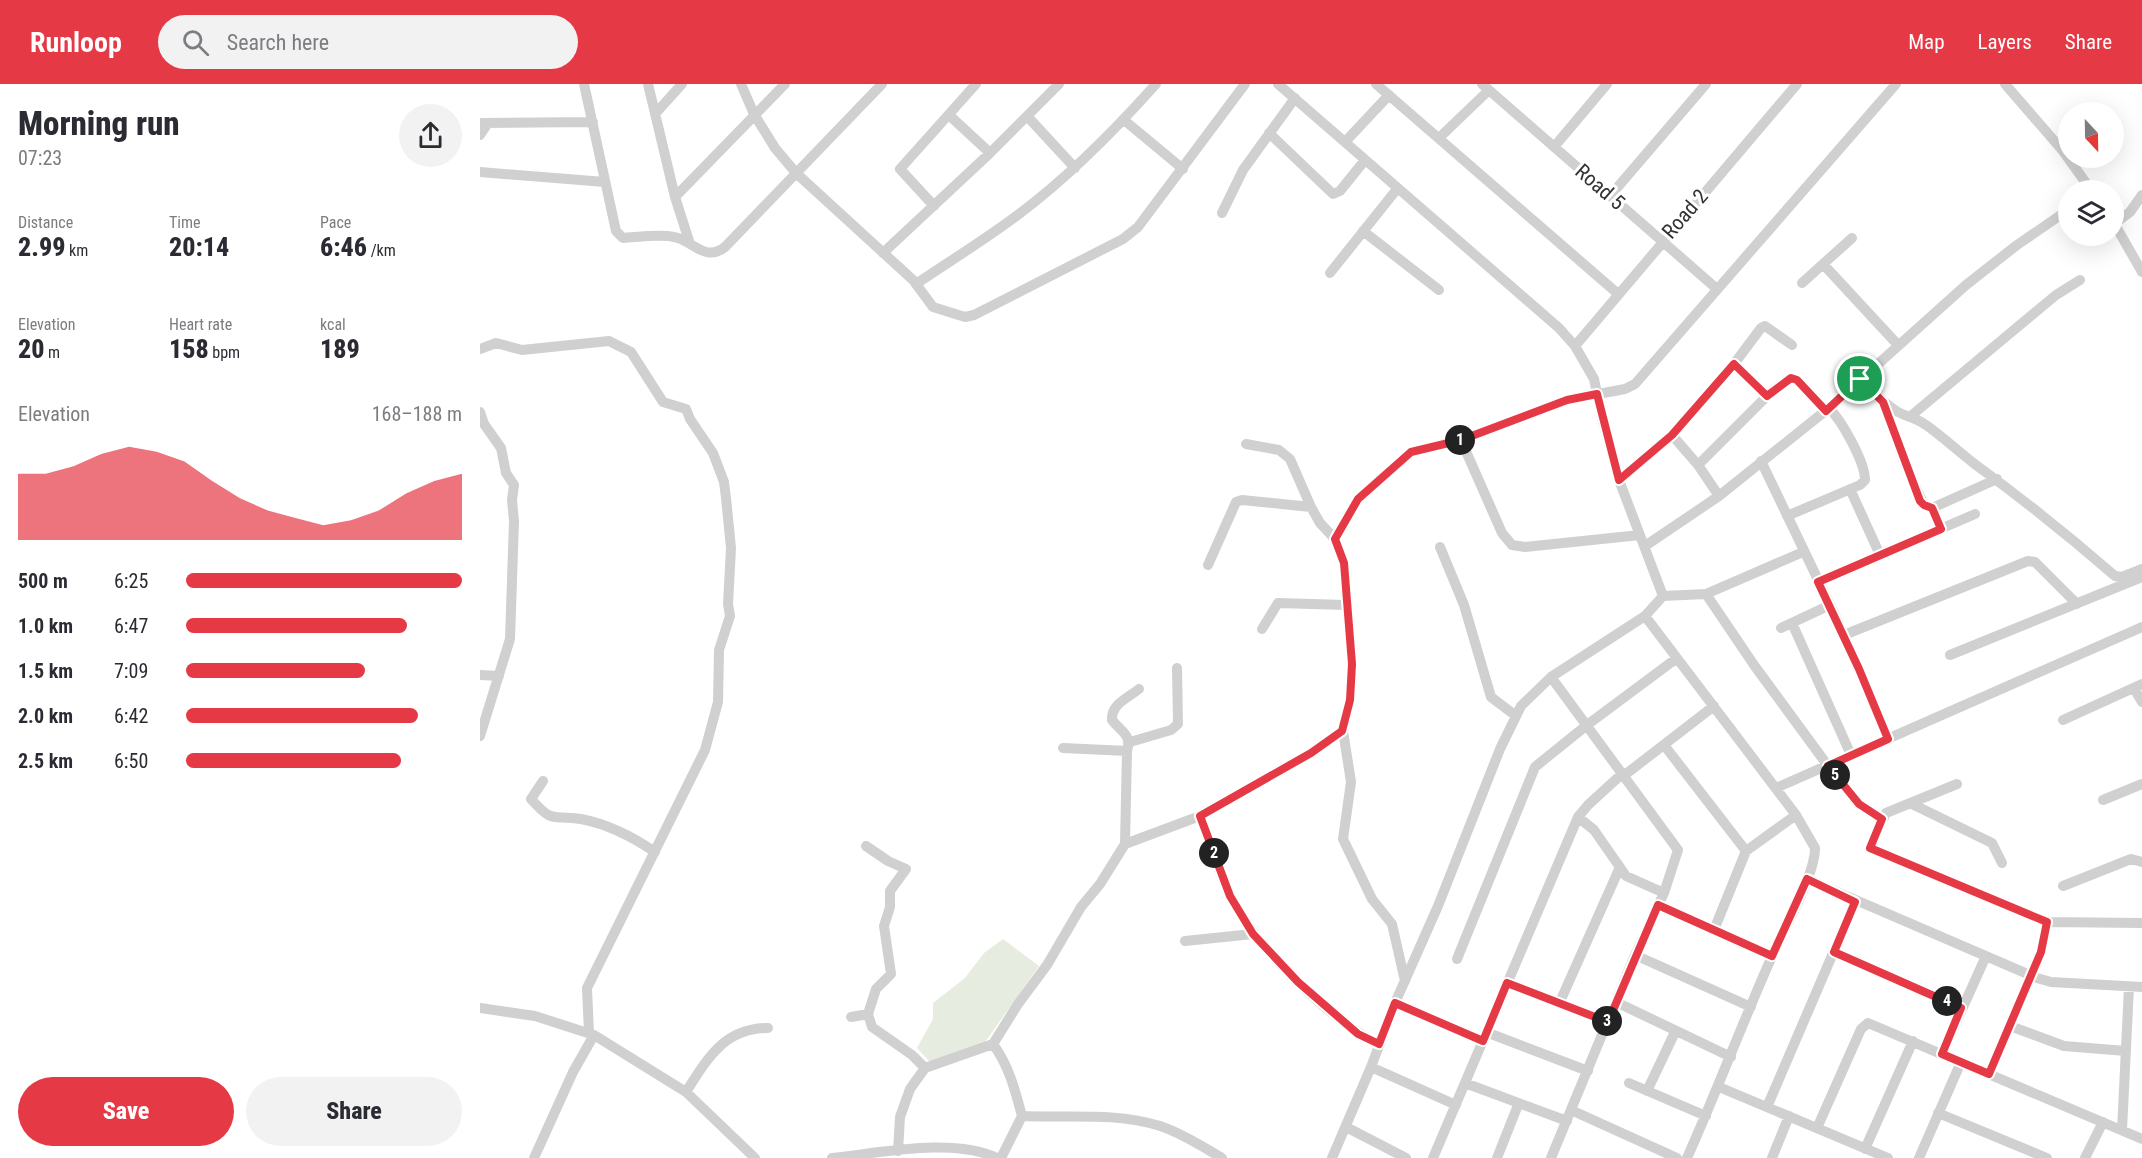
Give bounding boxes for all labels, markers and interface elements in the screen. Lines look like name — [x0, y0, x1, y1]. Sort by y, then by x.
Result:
search box — [158, 15, 578, 69]
text: Runloop — [30, 26, 122, 59]
icon: search — [179, 26, 212, 59]
text: Search here — [227, 30, 329, 55]
text: Map — [1908, 30, 1945, 54]
text: Layers — [1978, 30, 2032, 54]
text: Share — [2065, 30, 2112, 54]
north arrow — [2058, 102, 2124, 168]
map controls — [2058, 102, 2124, 246]
text: Morning run — [18, 104, 180, 143]
button: share — [399, 104, 462, 167]
text: 07:23 — [18, 146, 62, 170]
street label: Road 5 — [1570, 159, 1630, 215]
button: layers — [2058, 180, 2124, 246]
street label: Road 2 — [1657, 184, 1713, 244]
text: Distance — [18, 213, 73, 232]
text: Time — [169, 213, 201, 232]
text: Pace — [320, 213, 351, 232]
text: 2.99 — [18, 232, 65, 262]
text: 20:14 — [169, 232, 229, 262]
text: 6:46 — [320, 232, 367, 262]
text: km — [65, 241, 88, 260]
text: /km — [367, 241, 396, 260]
text: Elevation — [18, 315, 76, 334]
text: Heart rate — [169, 315, 232, 334]
text: kcal — [320, 315, 346, 334]
text: 20 — [18, 334, 44, 364]
text: 158 — [169, 334, 209, 364]
text: 189 — [320, 334, 360, 364]
text: m — [44, 343, 60, 362]
text: bpm — [209, 343, 240, 362]
pin — [1834, 353, 1885, 404]
icon: arrive — [1843, 362, 1876, 395]
text: Elevation — [18, 402, 90, 426]
text: 168–188 m — [372, 402, 462, 426]
pin: 1 — [1445, 425, 1475, 455]
text: 1 — [1456, 430, 1464, 449]
text: 500 m — [18, 569, 68, 593]
text: 6:25 — [114, 569, 148, 593]
text: 1.0 km — [18, 614, 73, 638]
text: 6:47 — [114, 614, 148, 638]
text: 1.5 km — [18, 659, 73, 683]
text: 7:09 — [114, 659, 148, 683]
text: 2.0 km — [18, 704, 73, 728]
text: 6:42 — [114, 704, 148, 728]
text: 2.5 km — [18, 749, 73, 773]
text: 6:50 — [114, 749, 148, 773]
pin: 5 — [1820, 760, 1850, 790]
text: 5 — [1831, 765, 1839, 784]
pin: 2 — [1199, 838, 1229, 868]
text: 2 — [1210, 843, 1218, 862]
pin: 4 — [1932, 986, 1962, 1016]
text: 4 — [1943, 991, 1951, 1010]
pin: 3 — [1592, 1006, 1622, 1036]
text: 3 — [1603, 1011, 1611, 1030]
button: Save — [18, 1077, 234, 1146]
button: Share — [246, 1077, 462, 1146]

